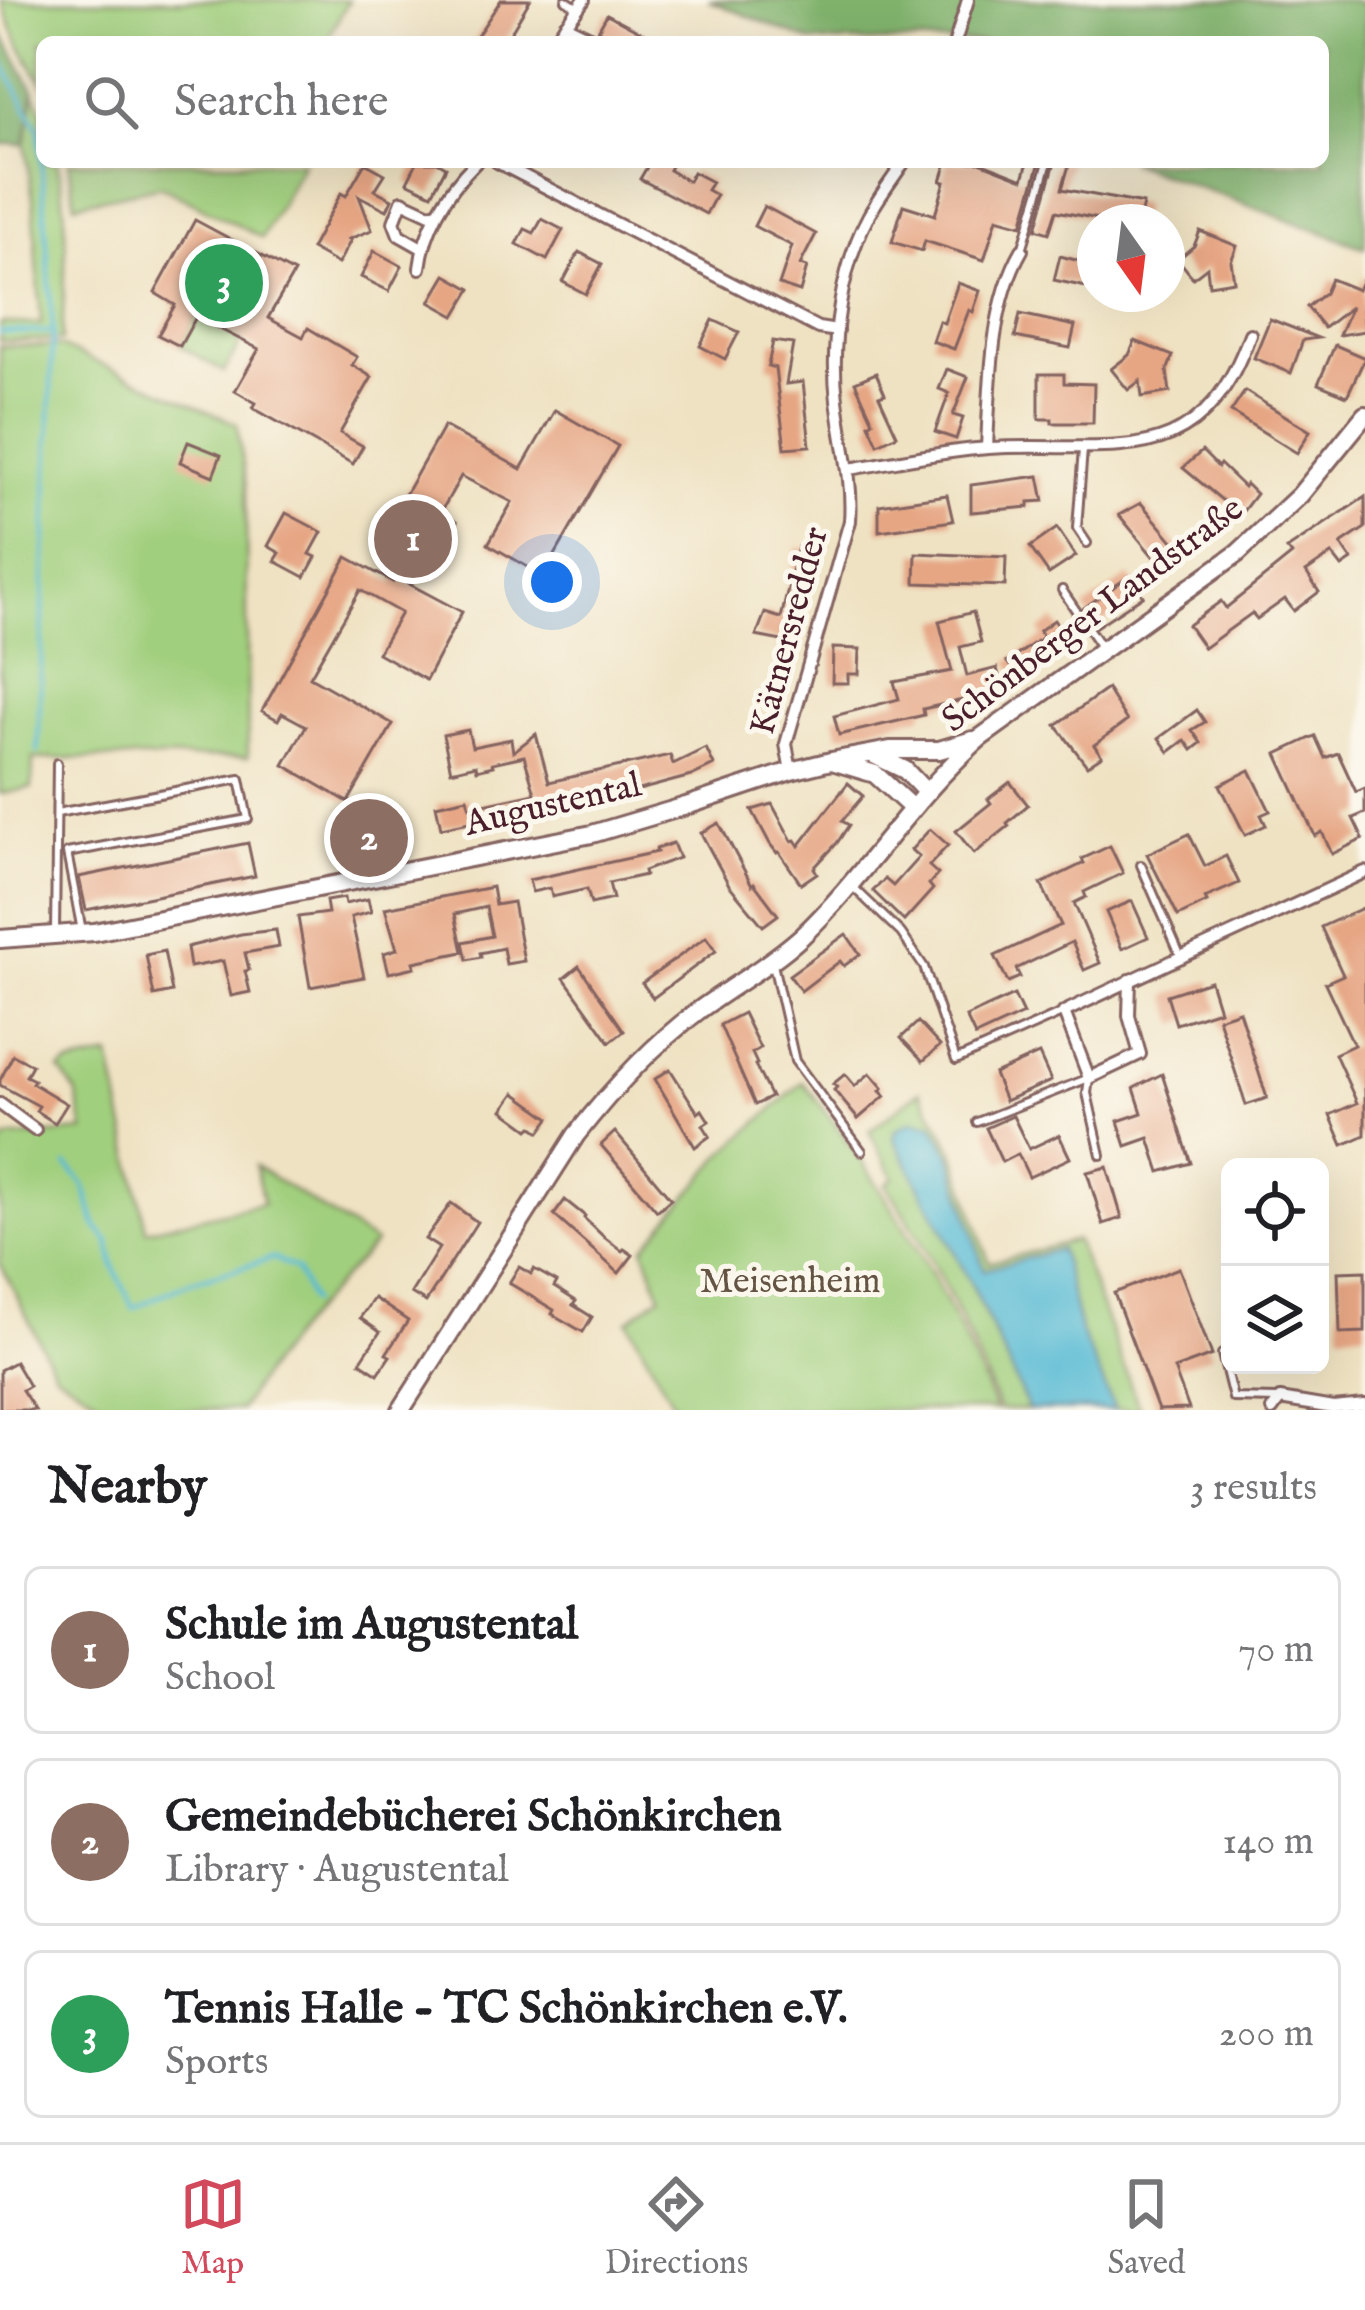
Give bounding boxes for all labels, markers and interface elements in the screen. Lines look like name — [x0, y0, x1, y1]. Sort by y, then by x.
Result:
search box — [36, 36, 1329, 168]
icon: search — [78, 69, 144, 135]
text: Search here — [174, 74, 388, 131]
north arrow — [1077, 204, 1185, 312]
pin: 3 — [185, 238, 263, 328]
street label: Schönberger Landstraße — [933, 487, 1253, 743]
pin: 1 — [374, 494, 452, 584]
street label: Kätnersredder — [740, 522, 840, 740]
your location — [522, 552, 582, 612]
street label: Augustental — [459, 762, 646, 848]
pin: 2 — [330, 793, 408, 883]
map controls — [1221, 1158, 1329, 1374]
button: locate — [1221, 1158, 1329, 1266]
park label: Meisenheim — [699, 1259, 881, 1305]
button: layers — [1221, 1266, 1329, 1374]
text: Nearby — [48, 1456, 207, 1521]
text: 3 results — [1190, 1464, 1317, 1513]
text: Schule im Augustental — [165, 1597, 578, 1654]
text: 1 — [83, 1626, 97, 1675]
text: 70 m — [1238, 1626, 1314, 1675]
text: School — [165, 1654, 275, 1703]
text: Gemeindebücherei Schönkirchen — [165, 1789, 782, 1846]
text: 2 — [81, 1818, 99, 1867]
text: 140 m — [1223, 1818, 1314, 1867]
text: Library · Augustental — [165, 1846, 509, 1895]
text: Tennis Halle - TC Schönkirchen e.V. — [165, 1981, 848, 2038]
text: 3 — [83, 2010, 97, 2059]
text: 200 m — [1219, 2010, 1314, 2059]
text: Sports — [165, 2038, 268, 2087]
tab: Map — [180, 2171, 246, 2285]
tab: Directions — [605, 2171, 748, 2285]
tab: Saved — [1107, 2171, 1185, 2285]

